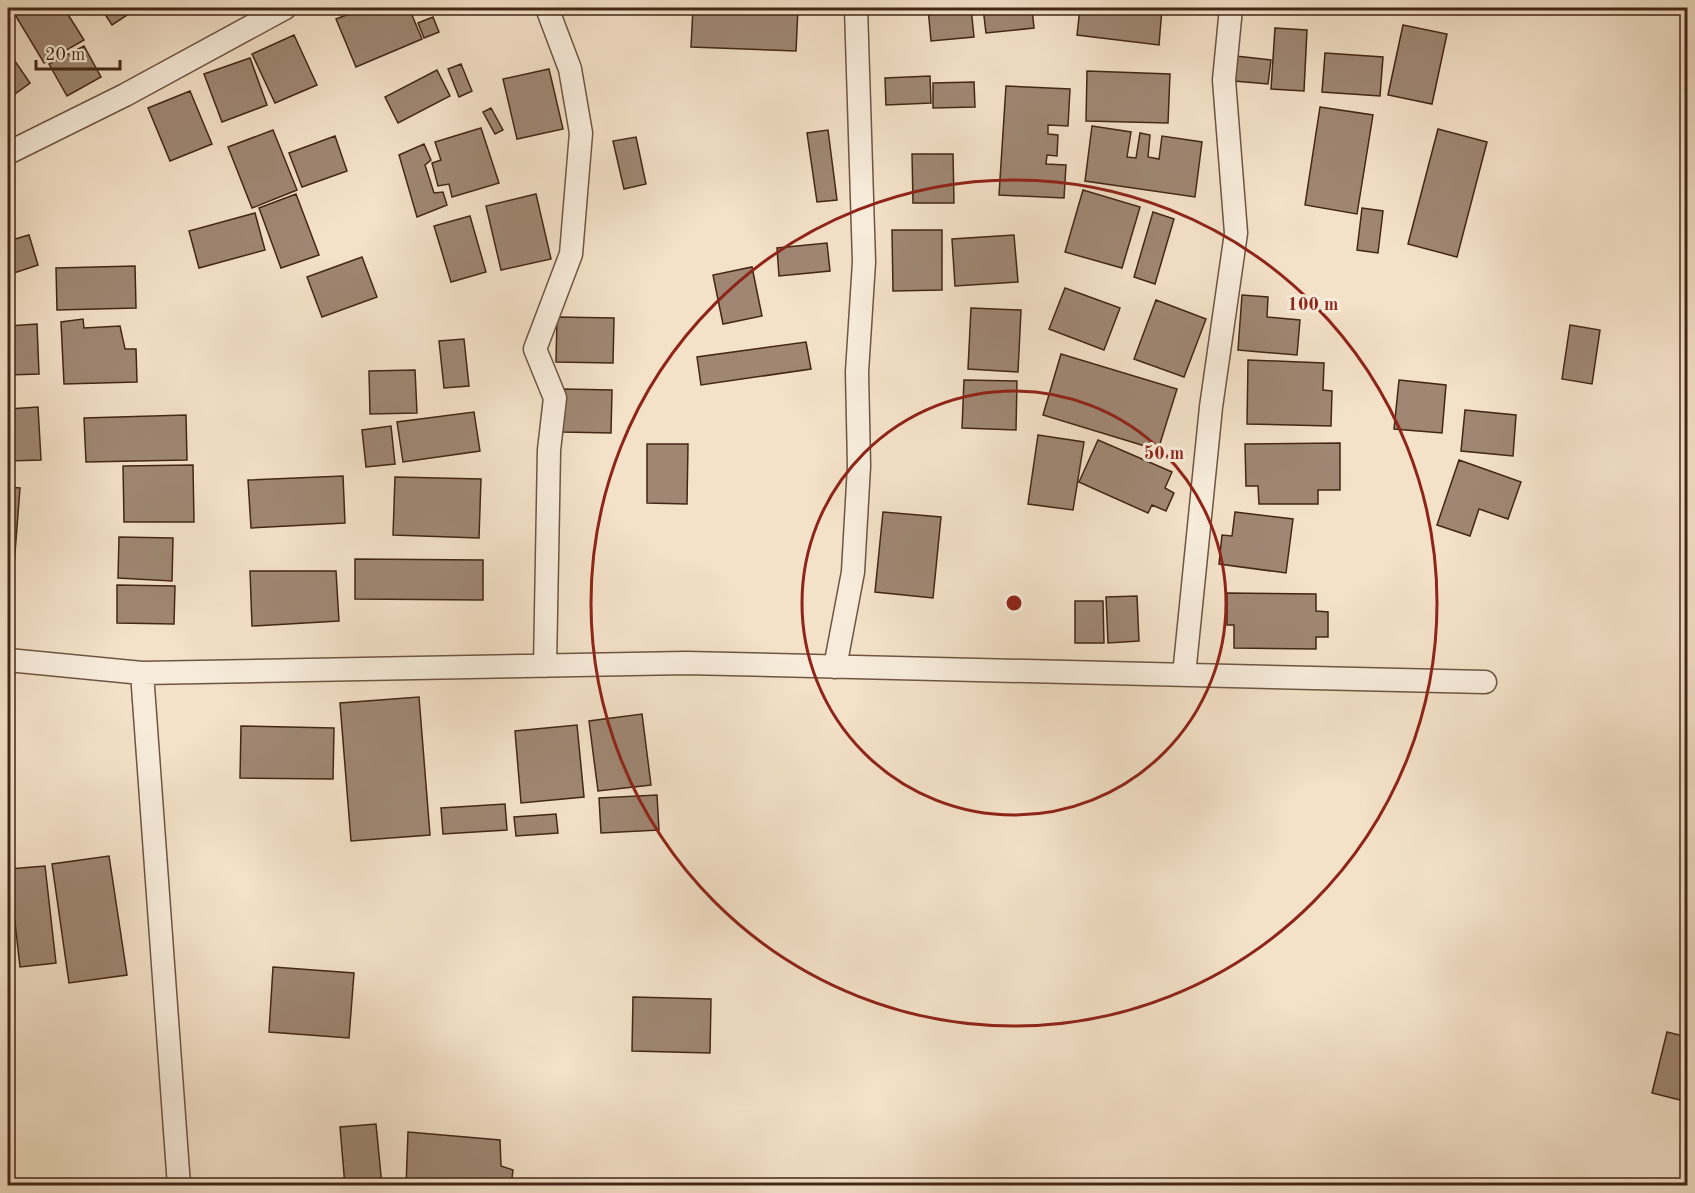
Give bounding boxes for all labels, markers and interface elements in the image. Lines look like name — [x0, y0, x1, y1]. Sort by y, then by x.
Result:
scale bar — [36, 33, 120, 71]
text: 20 m — [45, 46, 85, 64]
text: 100 m — [1288, 296, 1338, 314]
text: 50 m — [1144, 445, 1184, 463]
centre of rings — [1004, 593, 1024, 613]

